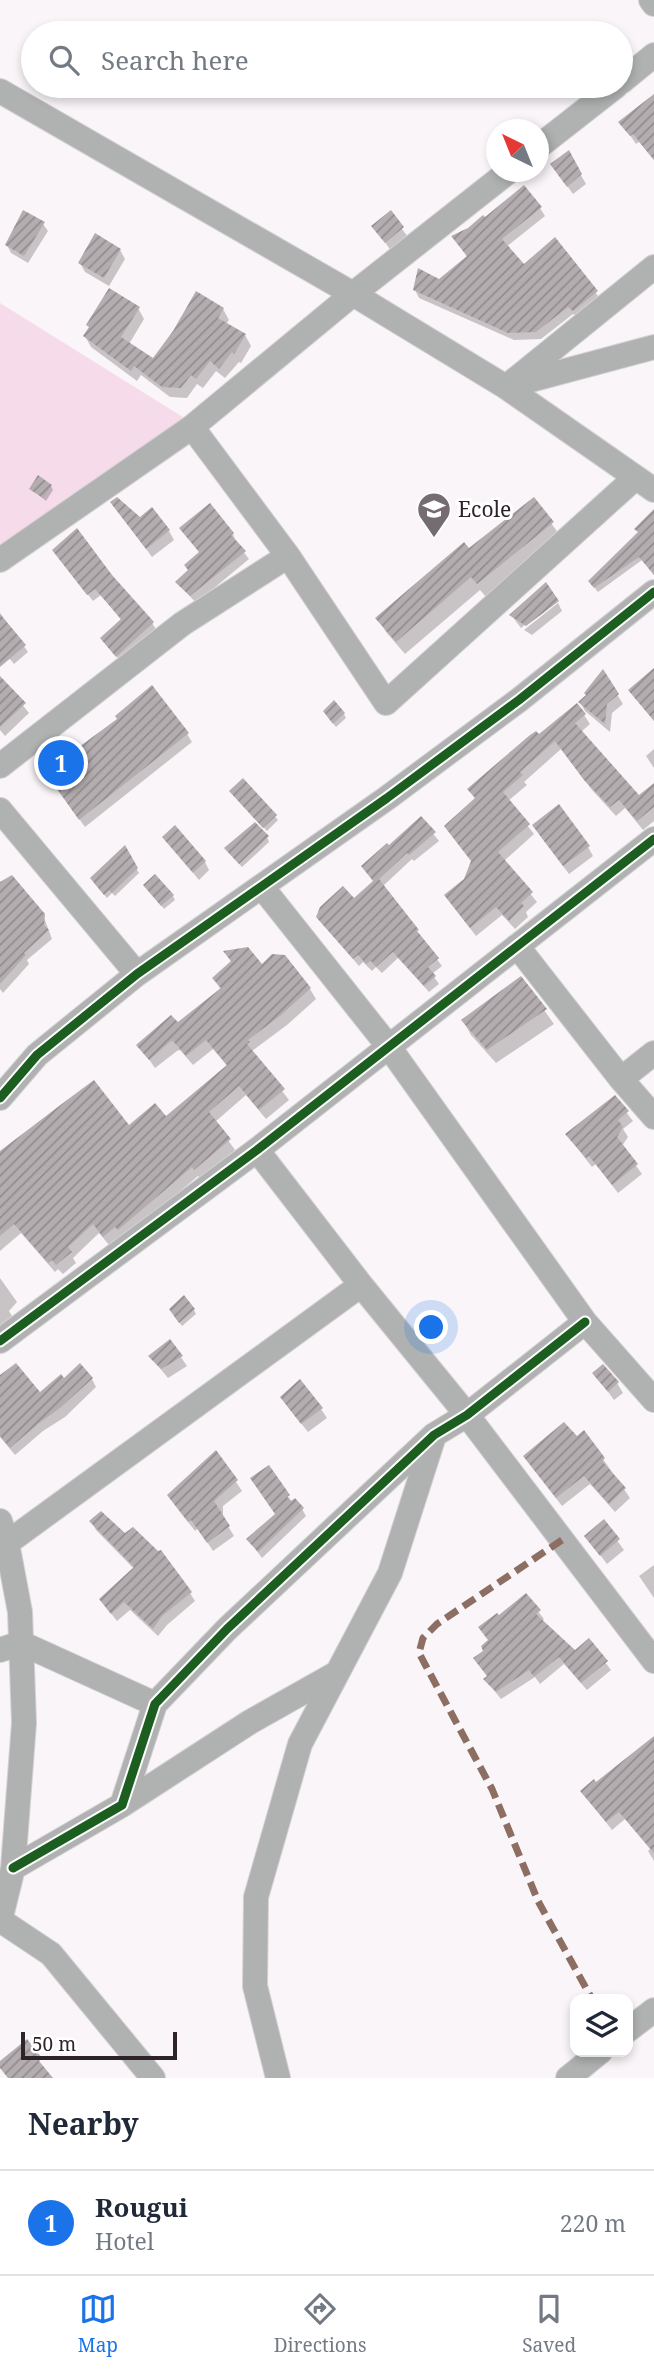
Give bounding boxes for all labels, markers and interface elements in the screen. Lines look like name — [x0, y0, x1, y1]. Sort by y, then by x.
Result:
search box — [21, 21, 633, 98]
icon: search — [45, 41, 83, 79]
text: Search here — [101, 42, 249, 78]
north arrow — [486, 119, 549, 182]
school or university icon: Ecole — [415, 490, 453, 539]
place label: Ecole — [458, 495, 511, 523]
pin: 1 — [38, 737, 84, 789]
your location — [414, 1310, 448, 1344]
map controls — [570, 1994, 633, 2057]
button: layers — [570, 1994, 633, 2057]
scale bar — [21, 2029, 177, 2061]
text: 50 m — [32, 2031, 76, 2057]
text: Nearby — [28, 2103, 139, 2144]
text: Rougui — [95, 2189, 188, 2225]
text: 1 — [45, 2207, 58, 2239]
text: 220 m — [560, 2207, 626, 2239]
text: Hotel — [95, 2225, 154, 2257]
tab: Map — [78, 2290, 118, 2358]
tab: Directions — [274, 2290, 367, 2358]
tab: Saved — [522, 2290, 576, 2358]

